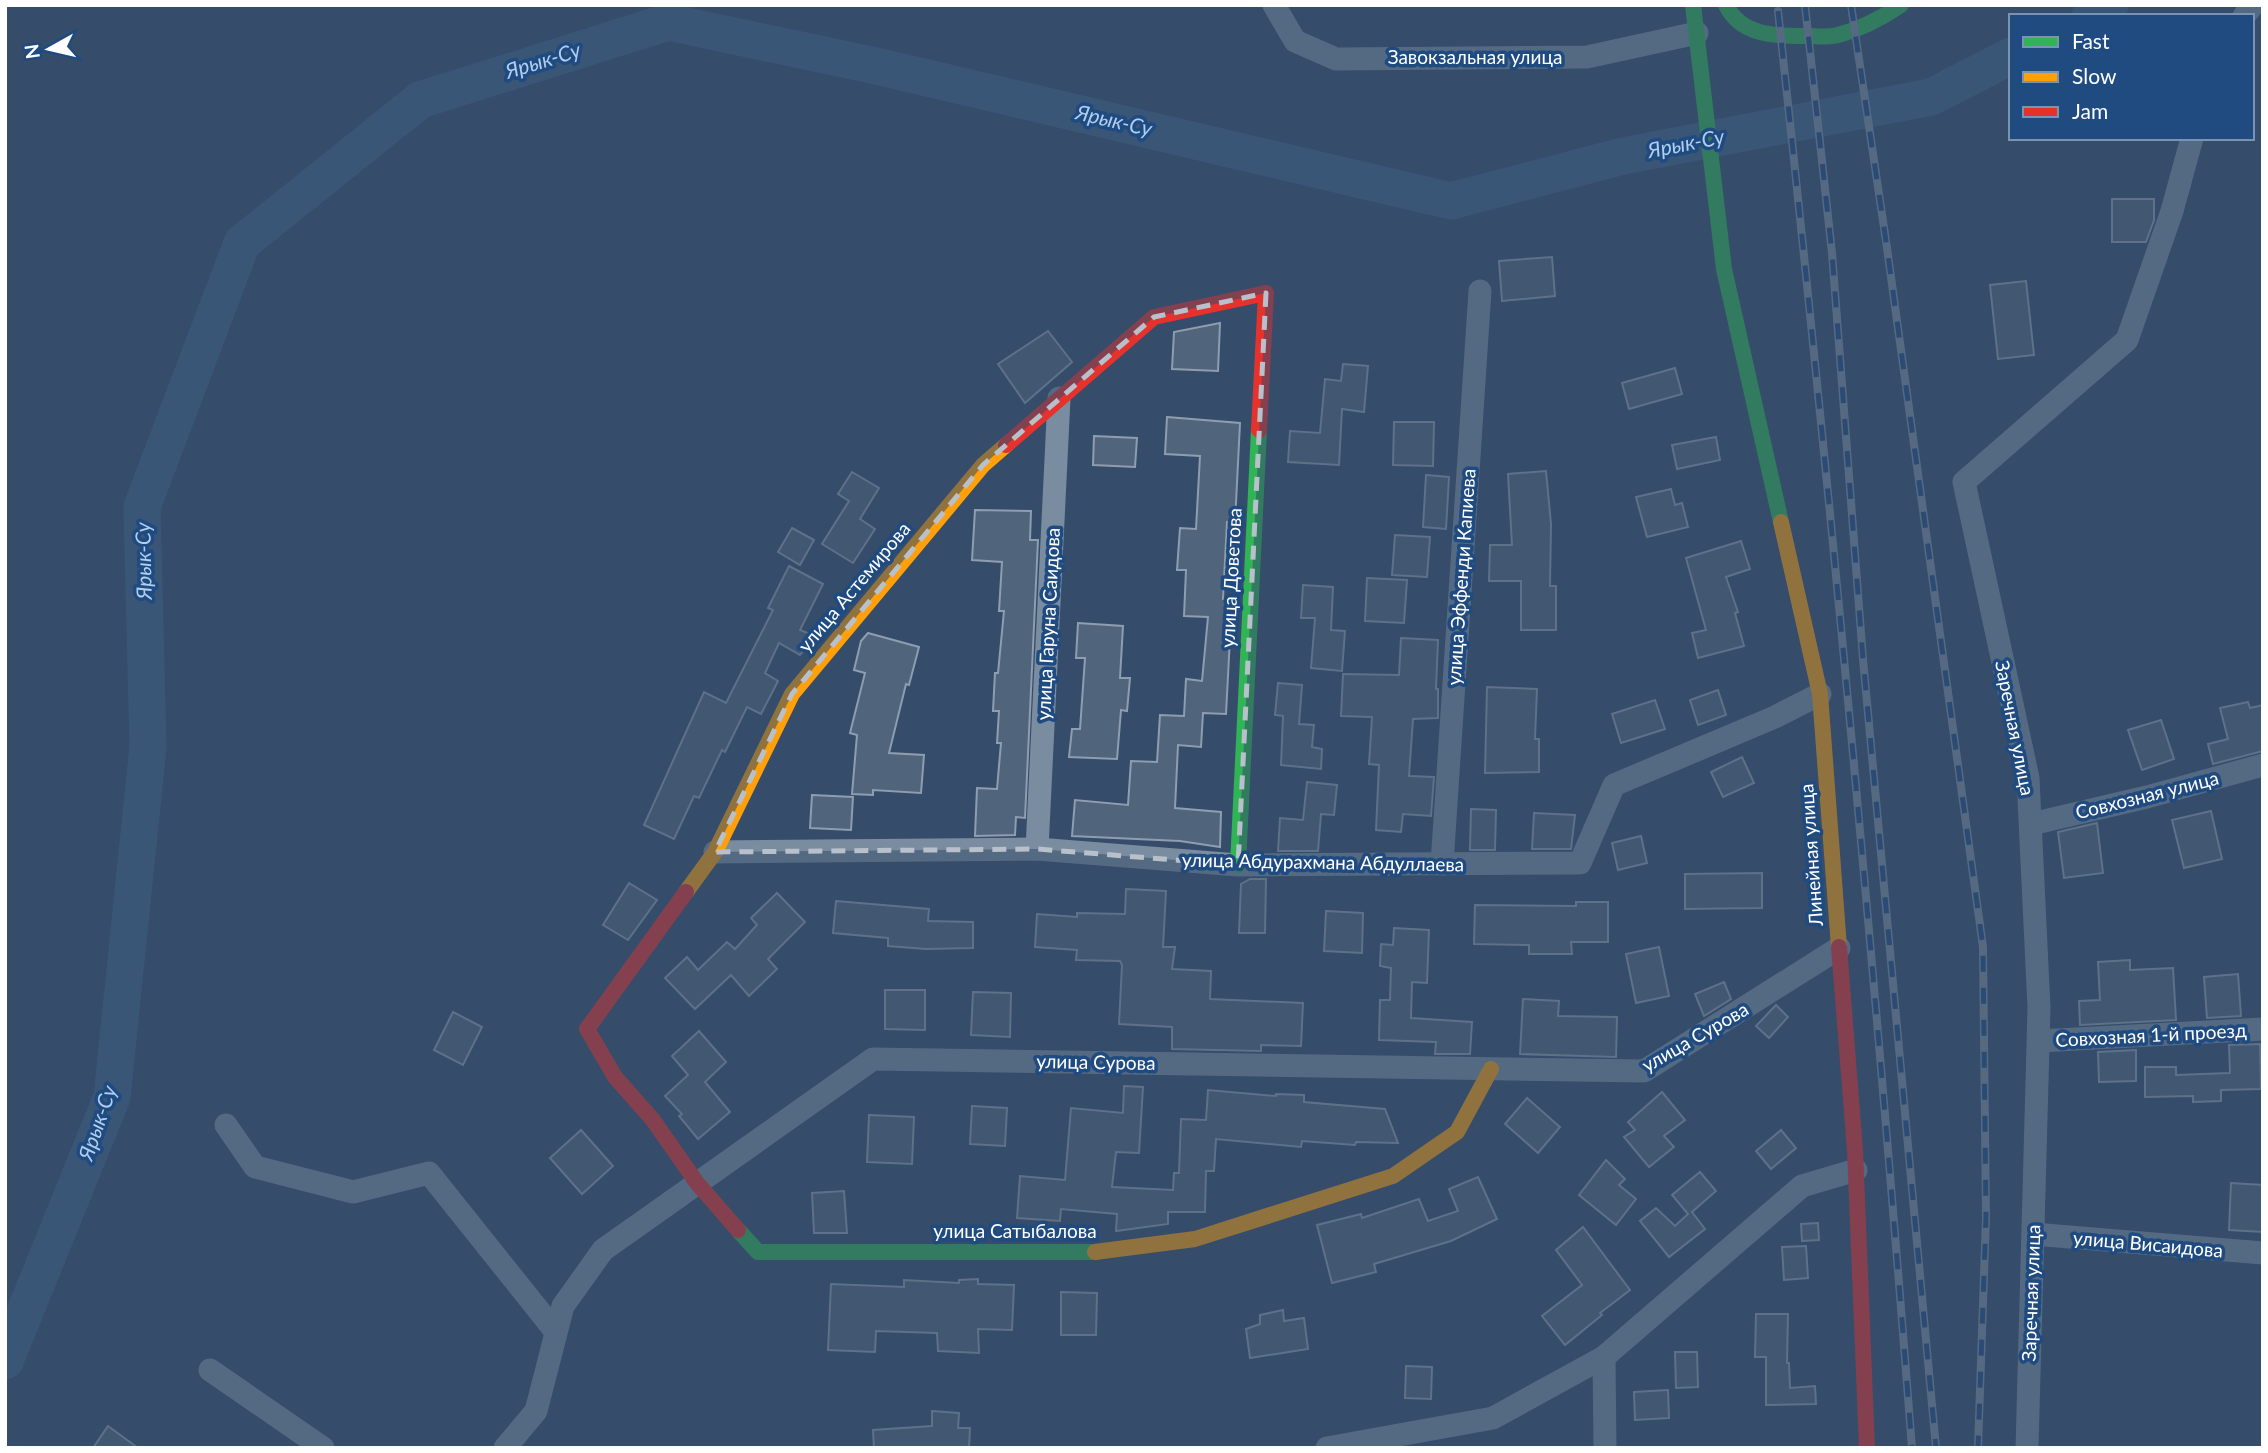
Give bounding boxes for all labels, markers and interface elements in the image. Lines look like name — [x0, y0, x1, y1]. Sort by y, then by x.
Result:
north arrow — [14, 14, 84, 84]
legend — [2009, 14, 2254, 140]
text: Fast — [2072, 28, 2110, 53]
water label: Ярык-Су — [501, 36, 584, 83]
text: N — [19, 43, 44, 60]
street label: Завокзальная улица — [1388, 45, 1562, 68]
text: Slow — [2072, 63, 2117, 88]
water label: Ярык-Су — [1073, 98, 1156, 141]
text: Jam — [2072, 98, 2108, 123]
water label: Ярык-Су — [1644, 123, 1727, 162]
street label: улица Эффенди Капиева — [1441, 468, 1480, 686]
street label: улица Доветова — [1215, 507, 1246, 649]
street label: улица Астемирова — [793, 517, 915, 656]
water label: Ярык-Су — [129, 521, 156, 601]
street label: улица Гаруна Саидова — [1031, 527, 1064, 721]
street label: Заречная улица — [1991, 658, 2040, 797]
street label: Совхозная улица — [2073, 766, 2221, 823]
street label: Линейная улица — [1794, 783, 1827, 928]
street label: улица Абдурахмана Абдуллаева — [1182, 848, 1464, 875]
street label: улица Сурова — [1637, 997, 1752, 1076]
street label: Совхозная 1-й проезд — [2055, 1018, 2247, 1051]
street label: улица Сурова — [1036, 1049, 1156, 1074]
water label: Ярык-Су — [72, 1081, 121, 1164]
street label: улица Сатыбалова — [933, 1219, 1097, 1242]
street label: Заречная улица — [2017, 1224, 2044, 1362]
street label: улица Висаидова — [2072, 1225, 2224, 1262]

